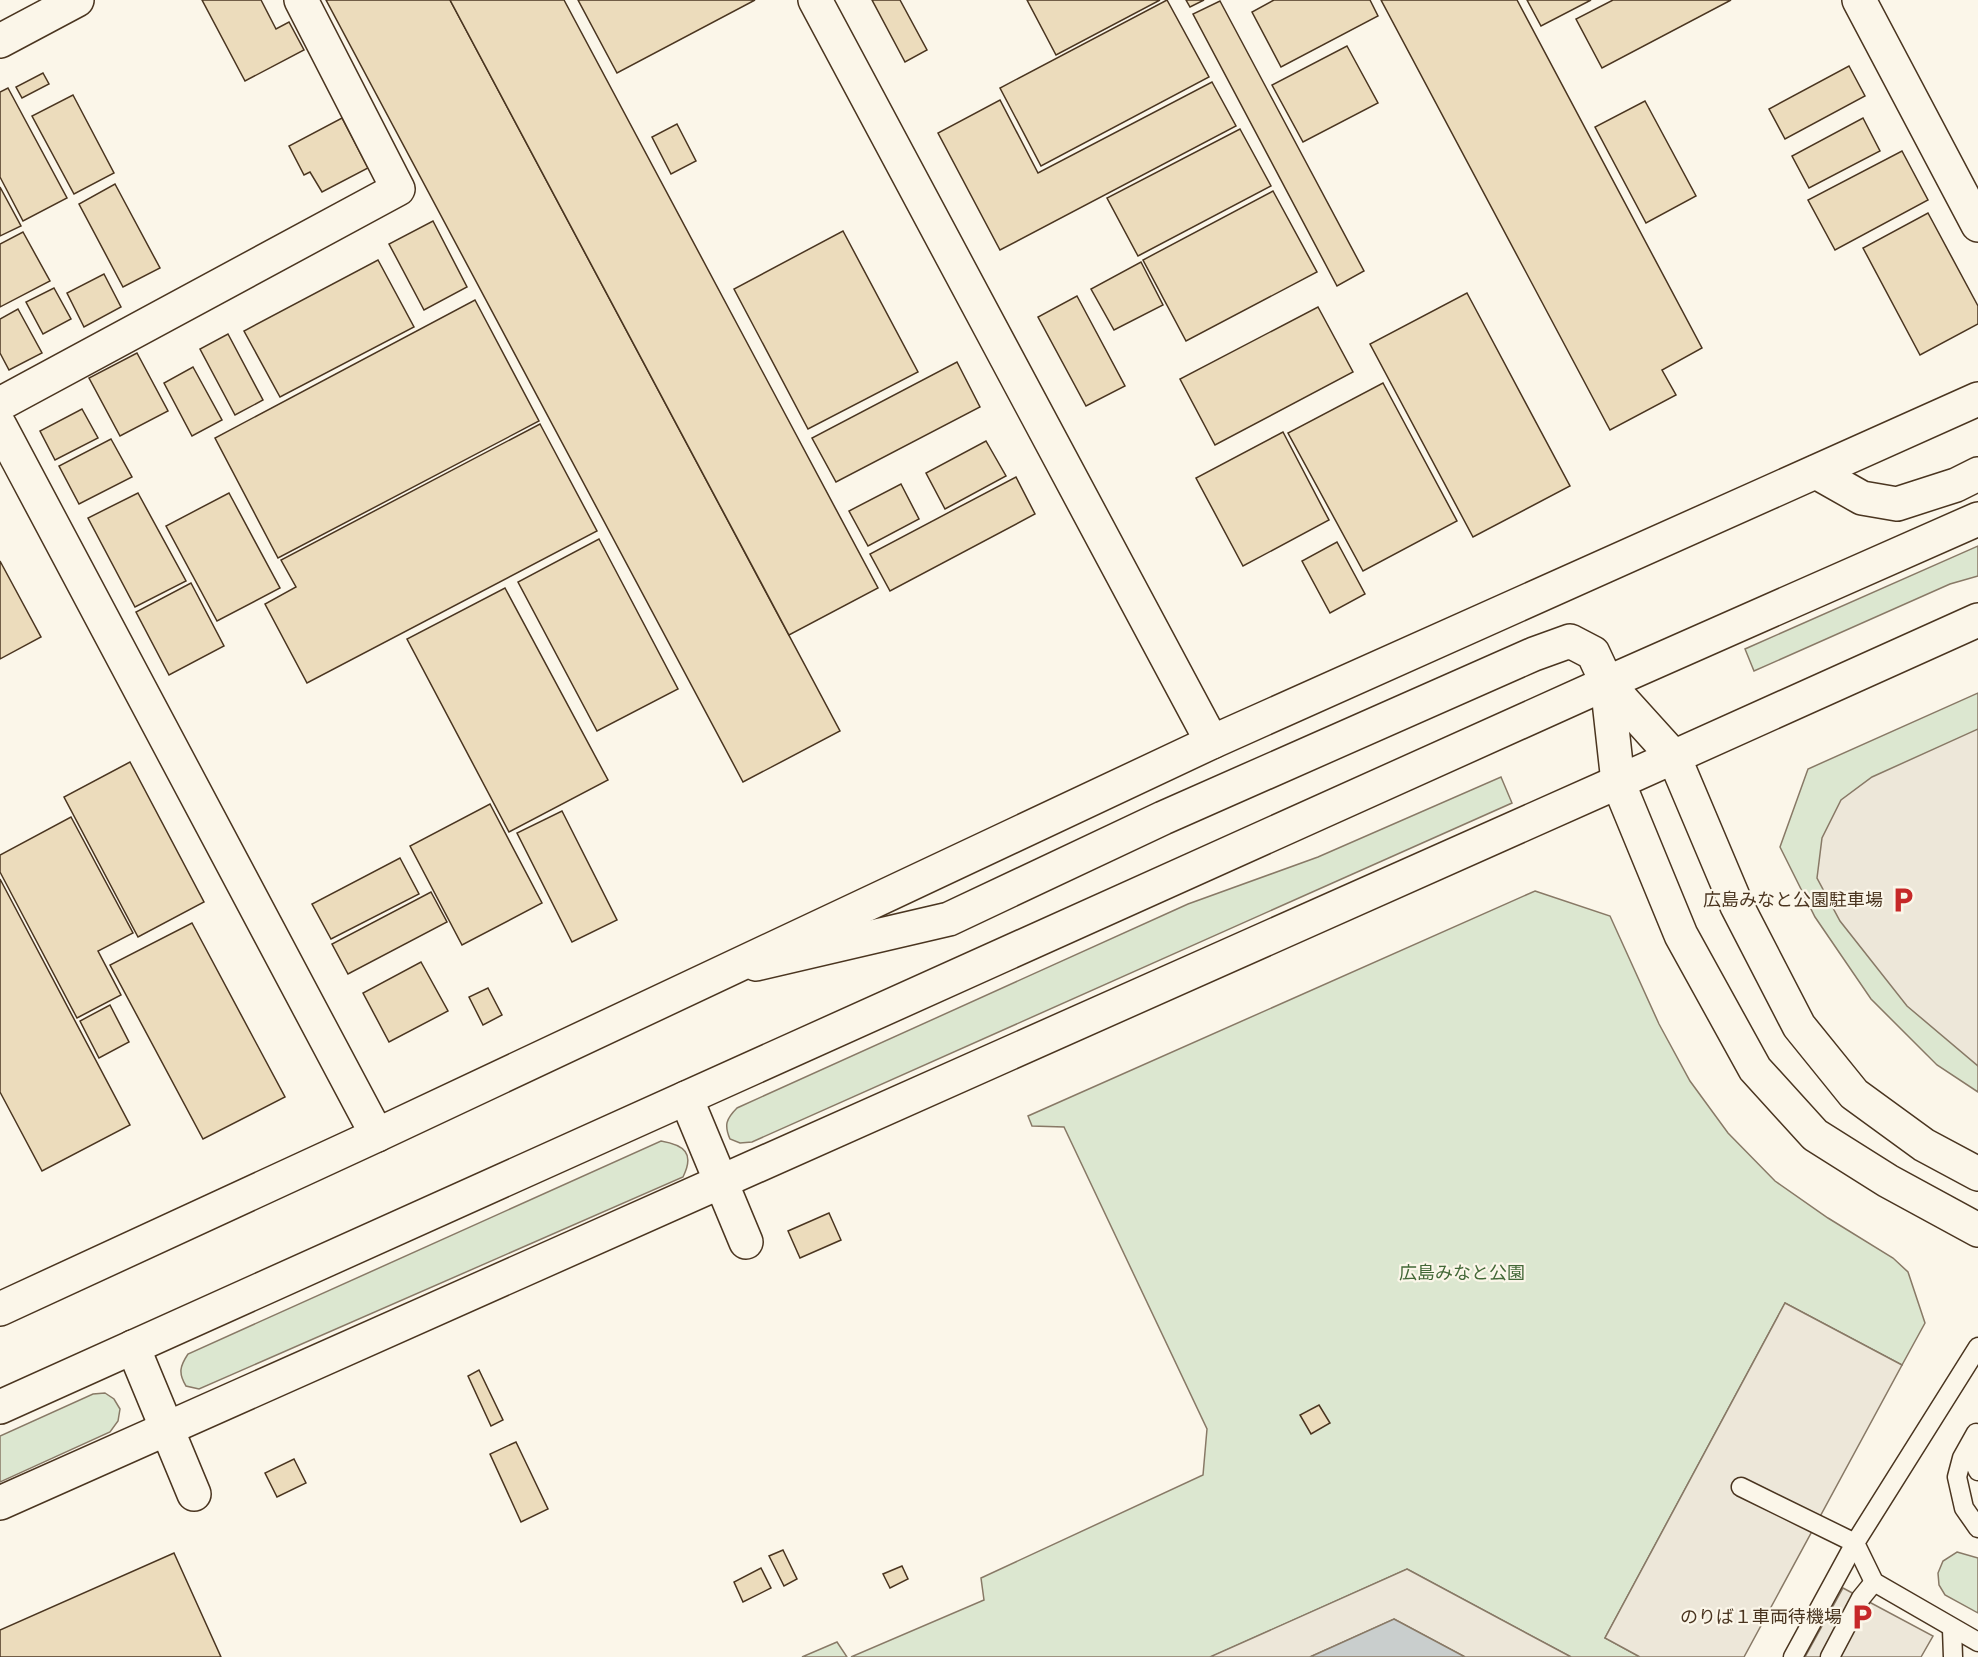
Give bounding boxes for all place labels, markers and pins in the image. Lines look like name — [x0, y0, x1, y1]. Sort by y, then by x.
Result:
parking icon: 広島みなと公園駐車場 — [1888, 885, 1918, 915]
place label: 広島みなと公園駐車場 — [1703, 887, 1883, 912]
parking icon: のりば１車両待機場 — [1847, 1602, 1877, 1632]
place label: のりば１車両待機場 — [1680, 1604, 1842, 1629]

